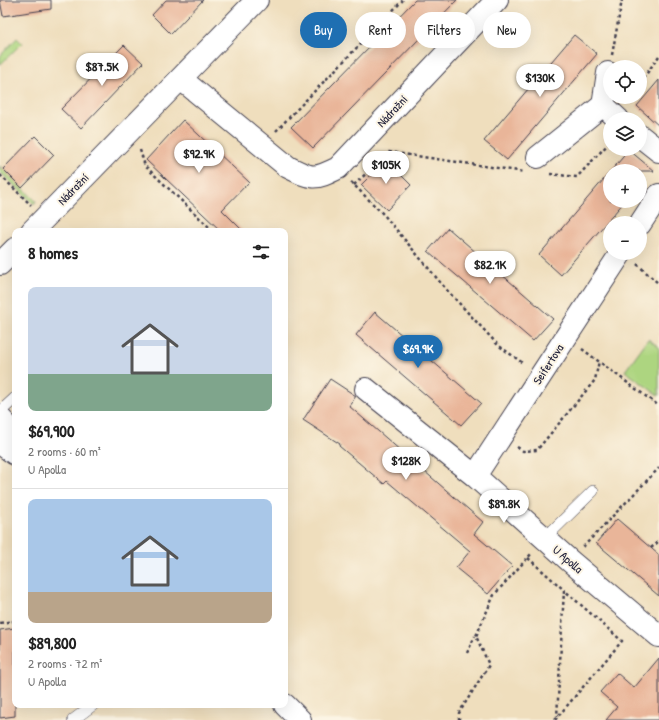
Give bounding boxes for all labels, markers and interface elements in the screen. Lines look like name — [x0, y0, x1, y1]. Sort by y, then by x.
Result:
chip: Buy — [300, 12, 347, 48]
chip: Rent — [355, 12, 406, 48]
chip: Filters — [414, 12, 475, 48]
chip: New — [483, 12, 531, 48]
pin: $87.5K — [69, 53, 135, 87]
text: $87.5K — [85, 57, 119, 75]
map controls — [603, 60, 647, 260]
button: locate — [603, 60, 647, 104]
pin: $130K — [512, 64, 568, 98]
text: $130K — [525, 68, 555, 86]
street label: Nádražní — [373, 91, 412, 131]
button: layers — [603, 112, 647, 156]
pin: $92.9K — [166, 140, 232, 174]
text: $92.9K — [183, 144, 215, 162]
pin: $105K — [358, 151, 414, 185]
text: $105K — [371, 155, 401, 173]
button: + — [603, 164, 647, 208]
street label: Nádražní — [54, 169, 93, 209]
button: − — [603, 216, 647, 260]
text: 8 homes — [28, 241, 78, 264]
icon: filters — [250, 241, 272, 263]
pin: $82.1K — [457, 251, 523, 285]
text: $82.1K — [474, 255, 506, 273]
icon: home — [114, 313, 186, 385]
pin: $69.9K — [385, 335, 451, 369]
text: $69.9K — [403, 339, 433, 357]
street label: Seifertova — [529, 340, 568, 388]
text: $69,900 — [28, 419, 75, 442]
text: 2 rooms · 60 m² — [28, 442, 101, 460]
pin: $128K — [378, 447, 434, 481]
text: $128K — [391, 451, 421, 469]
text: U Apolla — [28, 460, 66, 478]
pin: $89.8K — [471, 490, 537, 524]
text: $89.8K — [488, 494, 520, 512]
icon: home — [114, 525, 186, 597]
street label: U Apolla — [549, 541, 587, 577]
text: $89,800 — [28, 631, 76, 654]
text: 2 rooms · 72 m² — [28, 654, 102, 672]
text: U Apolla — [28, 672, 66, 690]

